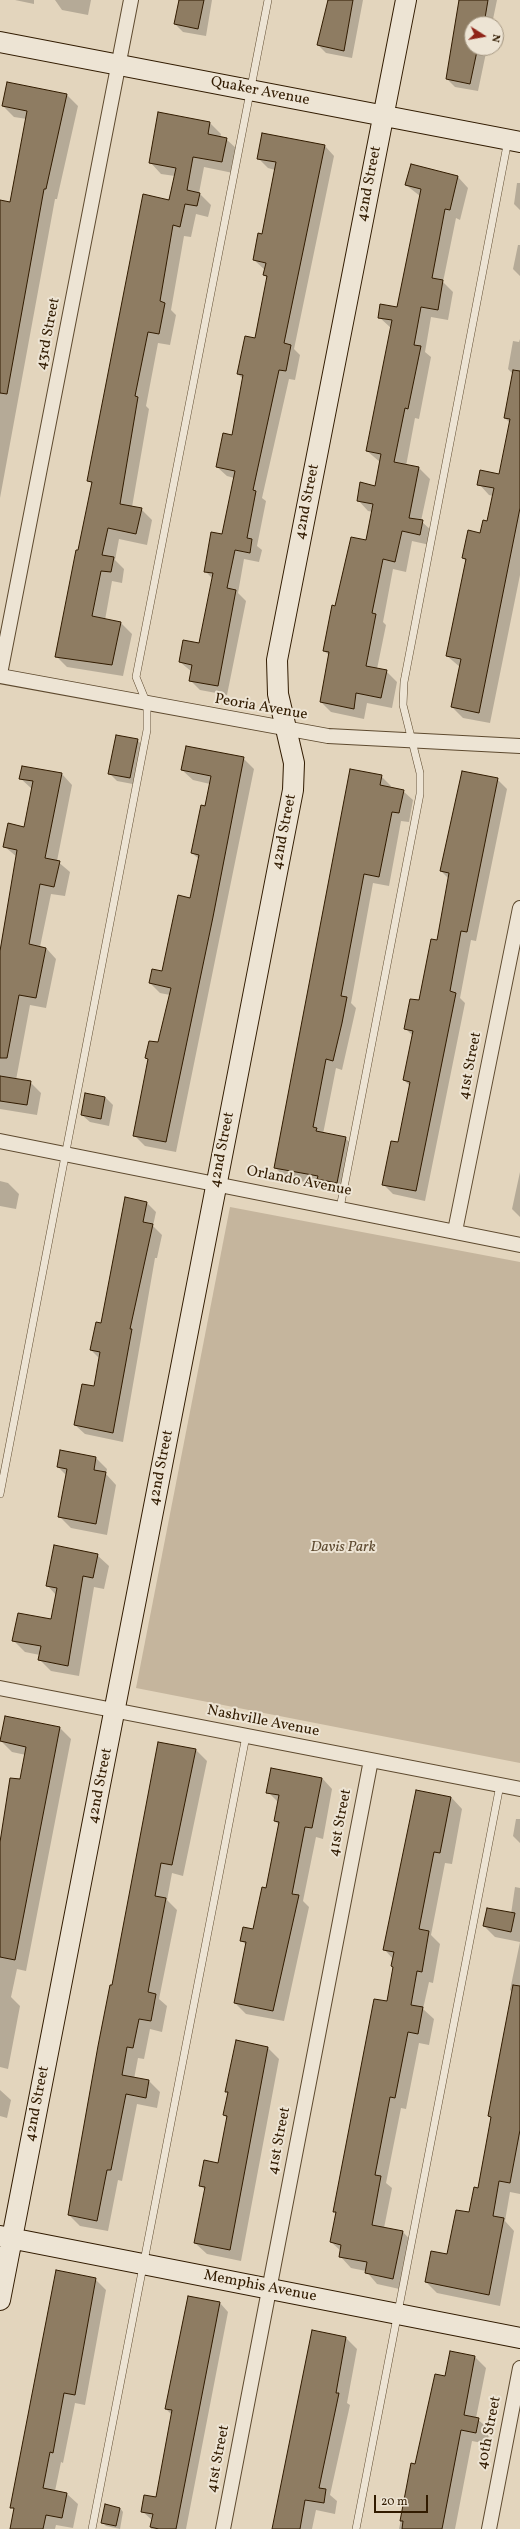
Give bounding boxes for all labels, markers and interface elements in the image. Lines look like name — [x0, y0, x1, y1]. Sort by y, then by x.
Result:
north arrow — [464, 16, 504, 56]
text: N — [487, 33, 503, 44]
street label: Quaker Avenue — [209, 74, 311, 110]
street label: 42nd Street — [354, 145, 386, 223]
street label: 43rd Street — [33, 296, 65, 372]
street label: 42nd Street — [292, 463, 324, 541]
street label: Peoria Avenue — [213, 691, 309, 725]
street label: 42nd Street — [269, 793, 301, 871]
street label: 41st Street — [456, 1031, 486, 1101]
street label: 42nd Street — [207, 1111, 239, 1189]
street label: Orlando Avenue — [245, 1163, 353, 1201]
street label: 42nd Street — [146, 1429, 178, 1507]
park label: Davis Park — [310, 1539, 376, 1557]
street label: Nashville Avenue — [205, 1702, 321, 1742]
street label: 42nd Street — [85, 1747, 117, 1825]
street label: 41st Street — [326, 1788, 356, 1858]
street label: 42nd Street — [22, 2065, 54, 2143]
street label: 41st Street — [265, 2106, 295, 2176]
street label: Memphis Avenue — [202, 2267, 318, 2307]
street label: 40th Street — [474, 2395, 506, 2471]
street label: 41st Street — [204, 2424, 234, 2494]
scale bar — [376, 2487, 430, 2513]
text: 20 m — [381, 2494, 408, 2510]

